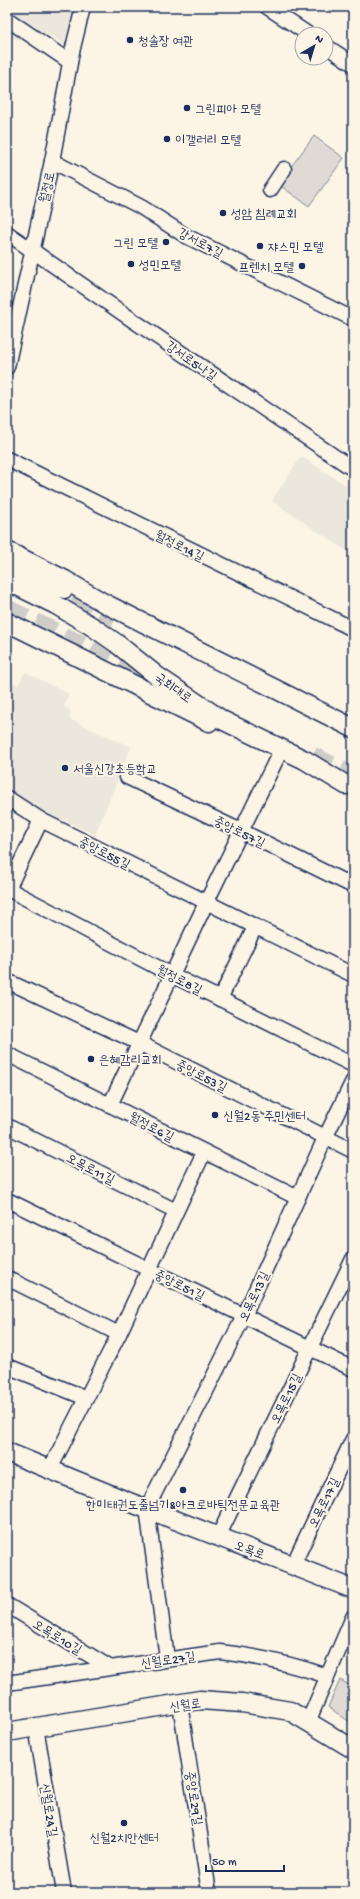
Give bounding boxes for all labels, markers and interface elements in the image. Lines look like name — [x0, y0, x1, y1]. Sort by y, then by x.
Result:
north arrow — [294, 26, 334, 66]
text: N — [312, 33, 325, 47]
place label: 청솔장 여관 — [138, 34, 193, 50]
marker: 청솔장 여관 — [125, 35, 135, 45]
marker: 그린피아 모텔 — [182, 103, 192, 113]
place label: 그린피아 모텔 — [195, 103, 261, 118]
marker: 이갤러리 모텔 — [162, 134, 172, 144]
place label: 이갤러리 모텔 — [175, 134, 241, 149]
street label: 월정로 — [38, 171, 59, 205]
marker: 성암 침례교회 — [218, 208, 228, 218]
place label: 성암 침례교회 — [231, 208, 297, 223]
street label: 강서로7길 — [175, 226, 225, 262]
place label: 그린 모텔 — [113, 237, 159, 252]
marker: 그린 모텔 — [161, 237, 171, 247]
marker: 쟈스민 모텔 — [255, 241, 265, 251]
place label: 쟈스민 모텔 — [268, 241, 324, 256]
marker: 성민모텔 — [126, 259, 136, 269]
place label: 성민모텔 — [139, 259, 181, 274]
place label: 프렌치 모텔 — [239, 261, 295, 276]
marker: 프렌치 모텔 — [297, 261, 307, 271]
street label: 강서로5나길 — [162, 339, 219, 385]
street label: 월정로14길 — [152, 529, 206, 566]
street label: 국회대로 — [151, 671, 194, 707]
marker: 서울신강초등학교 — [60, 763, 70, 773]
place label: 서울신강초등학교 — [73, 763, 157, 778]
street label: 중앙로57길 — [211, 814, 267, 852]
street label: 중앙로55길 — [76, 835, 132, 874]
street label: 월정로8길 — [154, 963, 204, 999]
marker: 은혜감리교회 — [86, 1054, 96, 1064]
place label: 은혜감리교회 — [99, 1054, 162, 1069]
street label: 중앙로53길 — [173, 1058, 229, 1096]
marker: 신월2동 주민센터 — [210, 1110, 220, 1120]
place label: 신월2동 주민센터 — [223, 1110, 306, 1125]
street label: 월정로6길 — [126, 1111, 176, 1146]
street label: 오목로11길 — [63, 1152, 117, 1189]
street label: 중앙로51길 — [151, 1268, 206, 1305]
street label: 오목로13길 — [237, 1269, 273, 1325]
street label: 오목로15길 — [269, 1372, 306, 1427]
street label: 오목로17길 — [307, 1476, 344, 1531]
marker: 한미태권도줄넘기&아크로바틱전문교육관 — [178, 1485, 188, 1495]
place label: 한미태권도줄넘기&아크로바틱전문교육관 — [86, 1499, 280, 1514]
street label: 오목로 — [232, 1539, 266, 1564]
street label: 오목로10길 — [29, 1618, 84, 1659]
street label: 신월로27길 — [140, 1650, 197, 1673]
street label: 신월로 — [169, 1697, 202, 1716]
street label: 중앙로29길 — [181, 1770, 204, 1827]
street label: 신월로24길 — [36, 1782, 59, 1838]
marker: 신월2치안센터 — [119, 1818, 129, 1828]
place label: 신월2치안센터 — [89, 1832, 159, 1847]
scale bar — [206, 1847, 284, 1873]
text: 50 m — [212, 1856, 237, 1870]

